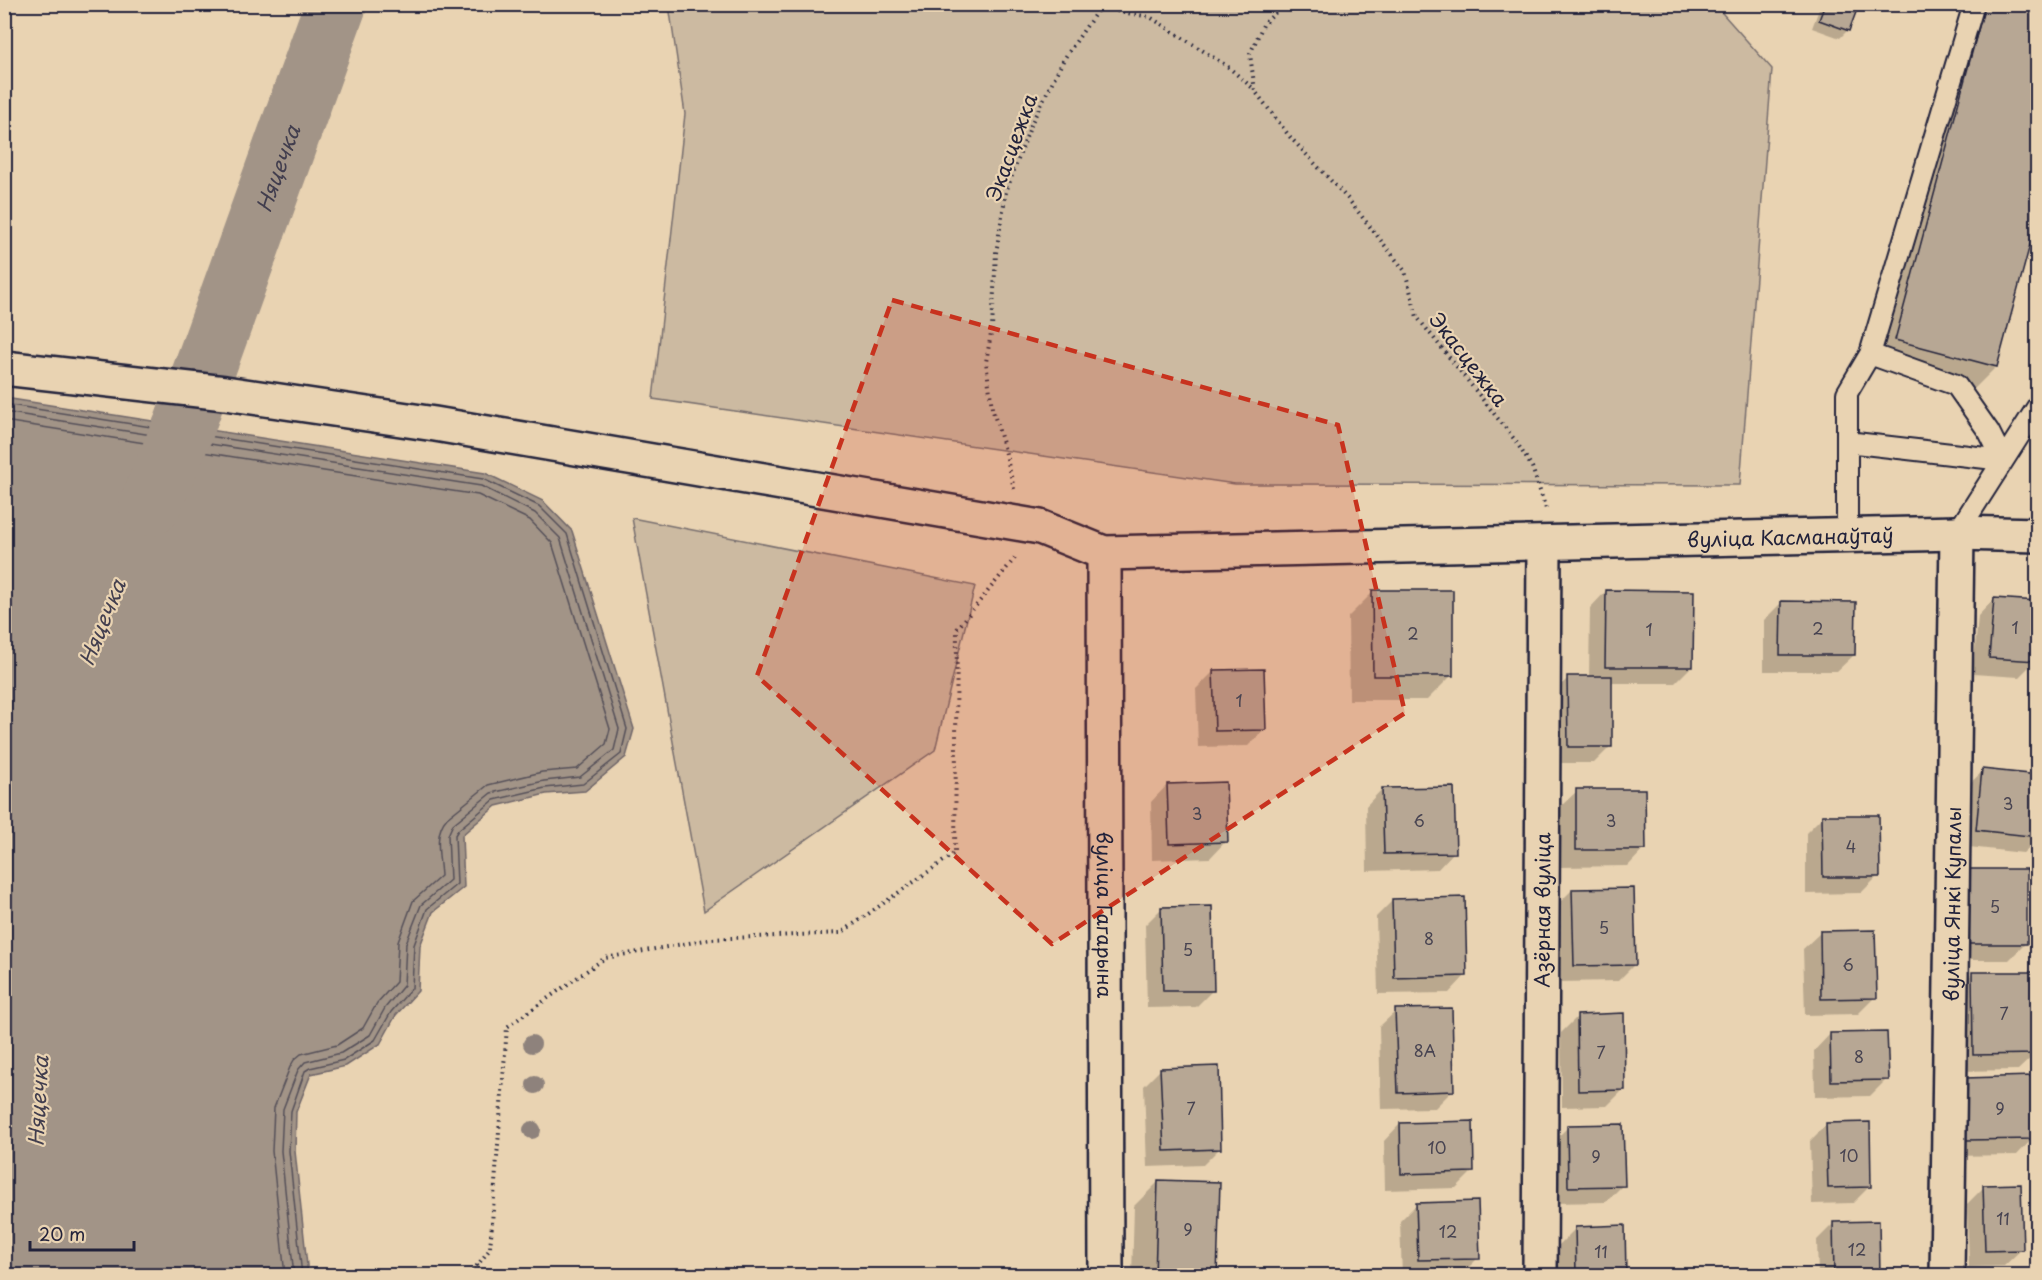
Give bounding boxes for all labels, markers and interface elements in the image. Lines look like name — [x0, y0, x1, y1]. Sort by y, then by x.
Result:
street label: Экасцежка — [978, 89, 1044, 205]
water label: Няцечка — [246, 120, 307, 216]
street label: Экасцежка — [1423, 305, 1516, 413]
street label: вуліца Касманаўтаў — [1687, 519, 1894, 554]
water label: Няцечка — [69, 573, 133, 670]
house number: 1 — [2011, 615, 2019, 639]
house number: 2 — [1812, 616, 1824, 640]
house number: 1 — [1645, 617, 1653, 641]
house number: 2 — [1407, 621, 1419, 645]
house number: 1 — [1235, 688, 1243, 712]
house number: 3 — [2003, 791, 2013, 815]
house number: 3 — [1192, 801, 1202, 825]
street label: вуліца Янкі Купалы — [1936, 806, 1968, 1002]
house number: 6 — [1413, 808, 1425, 832]
house number: 3 — [1606, 808, 1616, 832]
street label: вуліца Гагарына — [1090, 832, 1120, 999]
street label: Азёрная вуліца — [1527, 832, 1557, 988]
house number: 4 — [1846, 834, 1856, 858]
house number: 5 — [1990, 894, 2000, 918]
house number: 5 — [1599, 915, 1609, 939]
house number: 8 — [1424, 926, 1434, 950]
house number: 5 — [1183, 937, 1193, 961]
house number: 6 — [1842, 952, 1854, 976]
house number: 7 — [1999, 1001, 2009, 1025]
house number: 8А — [1414, 1038, 1436, 1062]
house number: 7 — [1596, 1040, 1606, 1064]
house number: 8 — [1854, 1044, 1864, 1068]
water label: Няцечка — [19, 1054, 55, 1147]
house number: 7 — [1186, 1096, 1196, 1120]
house number: 9 — [1995, 1096, 2005, 1120]
house number: 10 — [1428, 1135, 1446, 1159]
house number: 10 — [1840, 1143, 1858, 1167]
house number: 9 — [1591, 1144, 1601, 1168]
house number: 11 — [1996, 1206, 2010, 1230]
scale bar — [30, 1214, 134, 1252]
house number: 9 — [1183, 1217, 1193, 1241]
house number: 12 — [1439, 1219, 1457, 1243]
text: 20 m — [39, 1220, 85, 1247]
house number: 12 — [1848, 1237, 1866, 1261]
house number: 11 — [1594, 1239, 1608, 1263]

